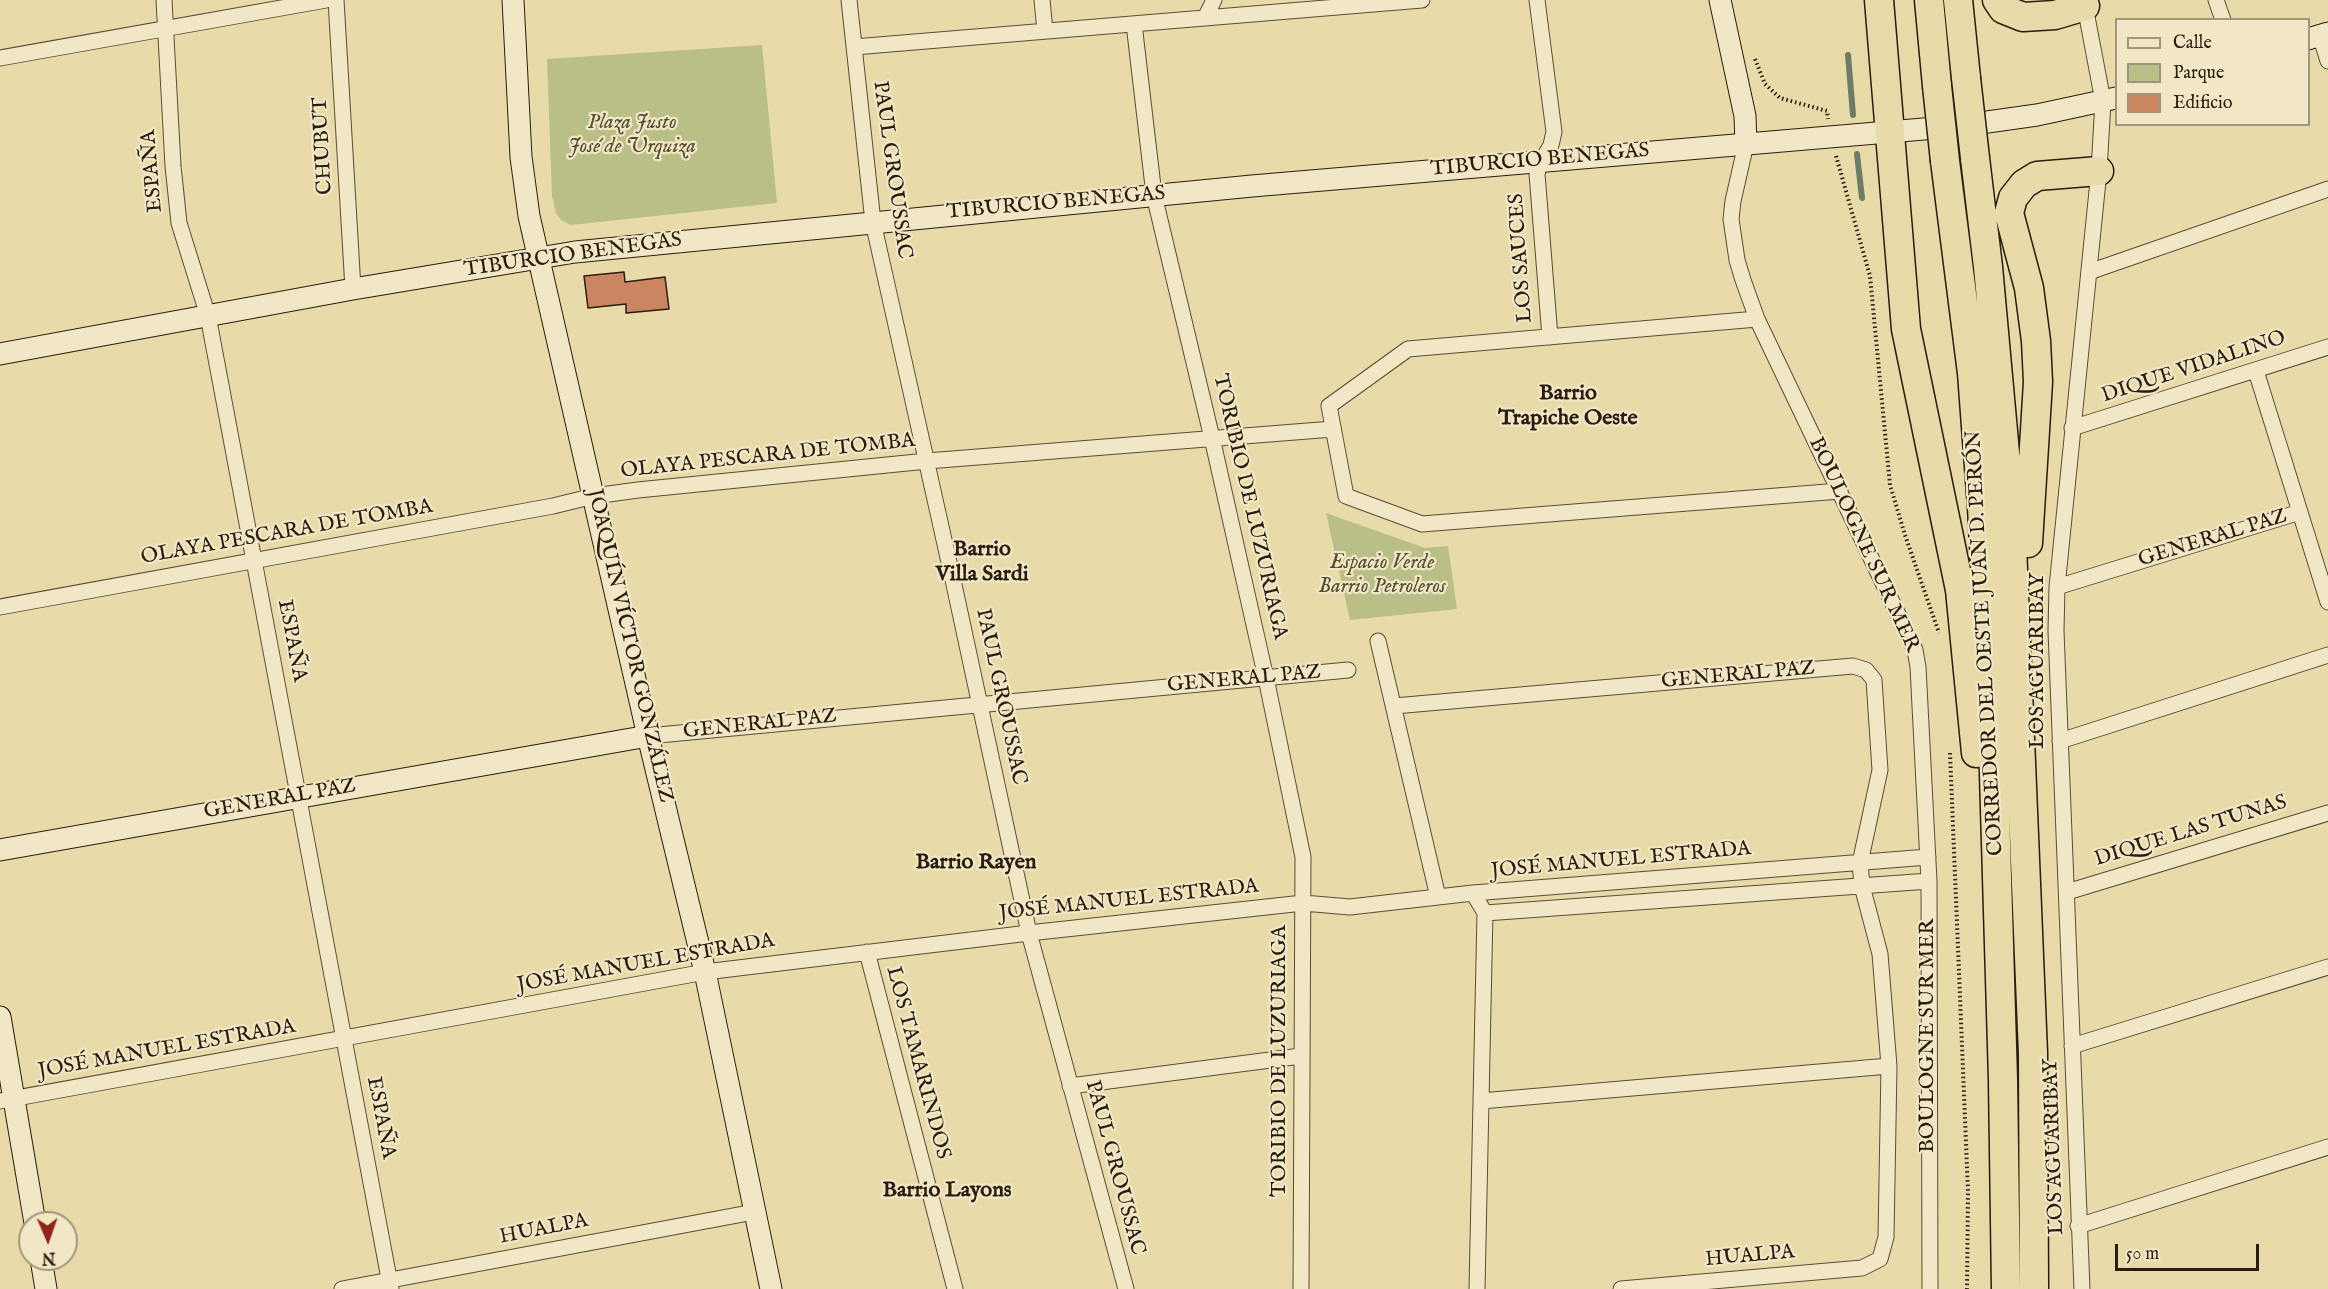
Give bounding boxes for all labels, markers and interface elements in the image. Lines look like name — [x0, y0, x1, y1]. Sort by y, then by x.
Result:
legend — [2115, 18, 2310, 126]
text: Calle — [2173, 32, 2212, 55]
text: Parque — [2173, 62, 2224, 85]
street label: PAUL GROUSSAC — [866, 79, 916, 261]
text: Edificio — [2173, 92, 2233, 115]
street label: CHUBUT — [309, 97, 339, 195]
park label: Plaza Justo José de Urquiza — [568, 111, 696, 161]
street label: ESPAÑA — [137, 129, 169, 213]
street label: TIBURCIO BENEGAS — [1429, 139, 1651, 183]
street label: TIBURCIO BENEGAS — [945, 182, 1167, 226]
street label: LOS SAUCES — [1505, 192, 1539, 324]
street label: TIBURCIO BENEGAS — [462, 228, 684, 284]
street label: DIQUE VIDALINO — [2099, 326, 2289, 410]
street label: TORIBIO DE LUZURIAGA — [1206, 372, 1292, 642]
district label: Barrio Trapiche Oeste — [1498, 381, 1638, 433]
street label: OLAYA PESCARA DE TOMBA — [620, 429, 916, 485]
street label: CORREDOR DEL OESTE JUAN D. PERÓN — [1962, 430, 2010, 856]
street label: BOULOGNE SUR MER — [1802, 434, 1924, 656]
street label: JOAQUÍN VÍCTOR GONZÁLEZ — [581, 487, 677, 805]
street label: OLAYA PESCARA DE TOMBA — [139, 495, 435, 571]
street label: GENERAL PAZ — [2136, 504, 2290, 574]
district label: Barrio Villa Sardi — [935, 537, 1029, 588]
park label: Espacio Verde Barrio Petroleros — [1318, 551, 1446, 601]
street label: LOS AGUARIBAY — [2026, 573, 2052, 749]
street label: ESPAÑA — [271, 598, 311, 684]
street label: PAUL GROUSSAC — [969, 607, 1031, 787]
street label: GENERAL PAZ — [1660, 657, 1816, 695]
street label: GENERAL PAZ — [1166, 661, 1322, 699]
street label: GENERAL PAZ — [682, 704, 838, 746]
street label: GENERAL PAZ — [202, 774, 358, 826]
street label: DIQUE LAS TUNAS — [2092, 791, 2290, 873]
street label: JOSÉ MANUEL ESTRADA — [1490, 837, 1752, 885]
district label: Barrio Rayen — [916, 850, 1036, 876]
street label: JOSÉ MANUEL ESTRADA — [998, 875, 1260, 927]
street label: BOULOGNE SUR MER — [1916, 919, 1942, 1153]
street label: TORIBIO DE LUZURIAGA — [1268, 925, 1294, 1197]
street label: JOSÉ MANUEL ESTRADA — [515, 929, 777, 999]
street label: LOS TAMARINDOS — [879, 964, 955, 1162]
street label: JOSÉ MANUEL ESTRADA — [36, 1015, 298, 1085]
street label: LOS AGUARIBAY — [2039, 1059, 2071, 1235]
street label: ESPAÑA — [360, 1075, 400, 1161]
street label: PAUL GROUSSAC — [1079, 1078, 1149, 1258]
district label: Barrio Layons — [882, 1178, 1012, 1204]
street label: HUALPA — [498, 1209, 590, 1251]
north arrow — [18, 1211, 78, 1271]
scale bar — [2118, 1232, 2262, 1270]
street label: HUALPA — [1704, 1241, 1796, 1273]
text: 50 m — [2126, 1243, 2159, 1266]
text: N — [41, 1247, 56, 1267]

